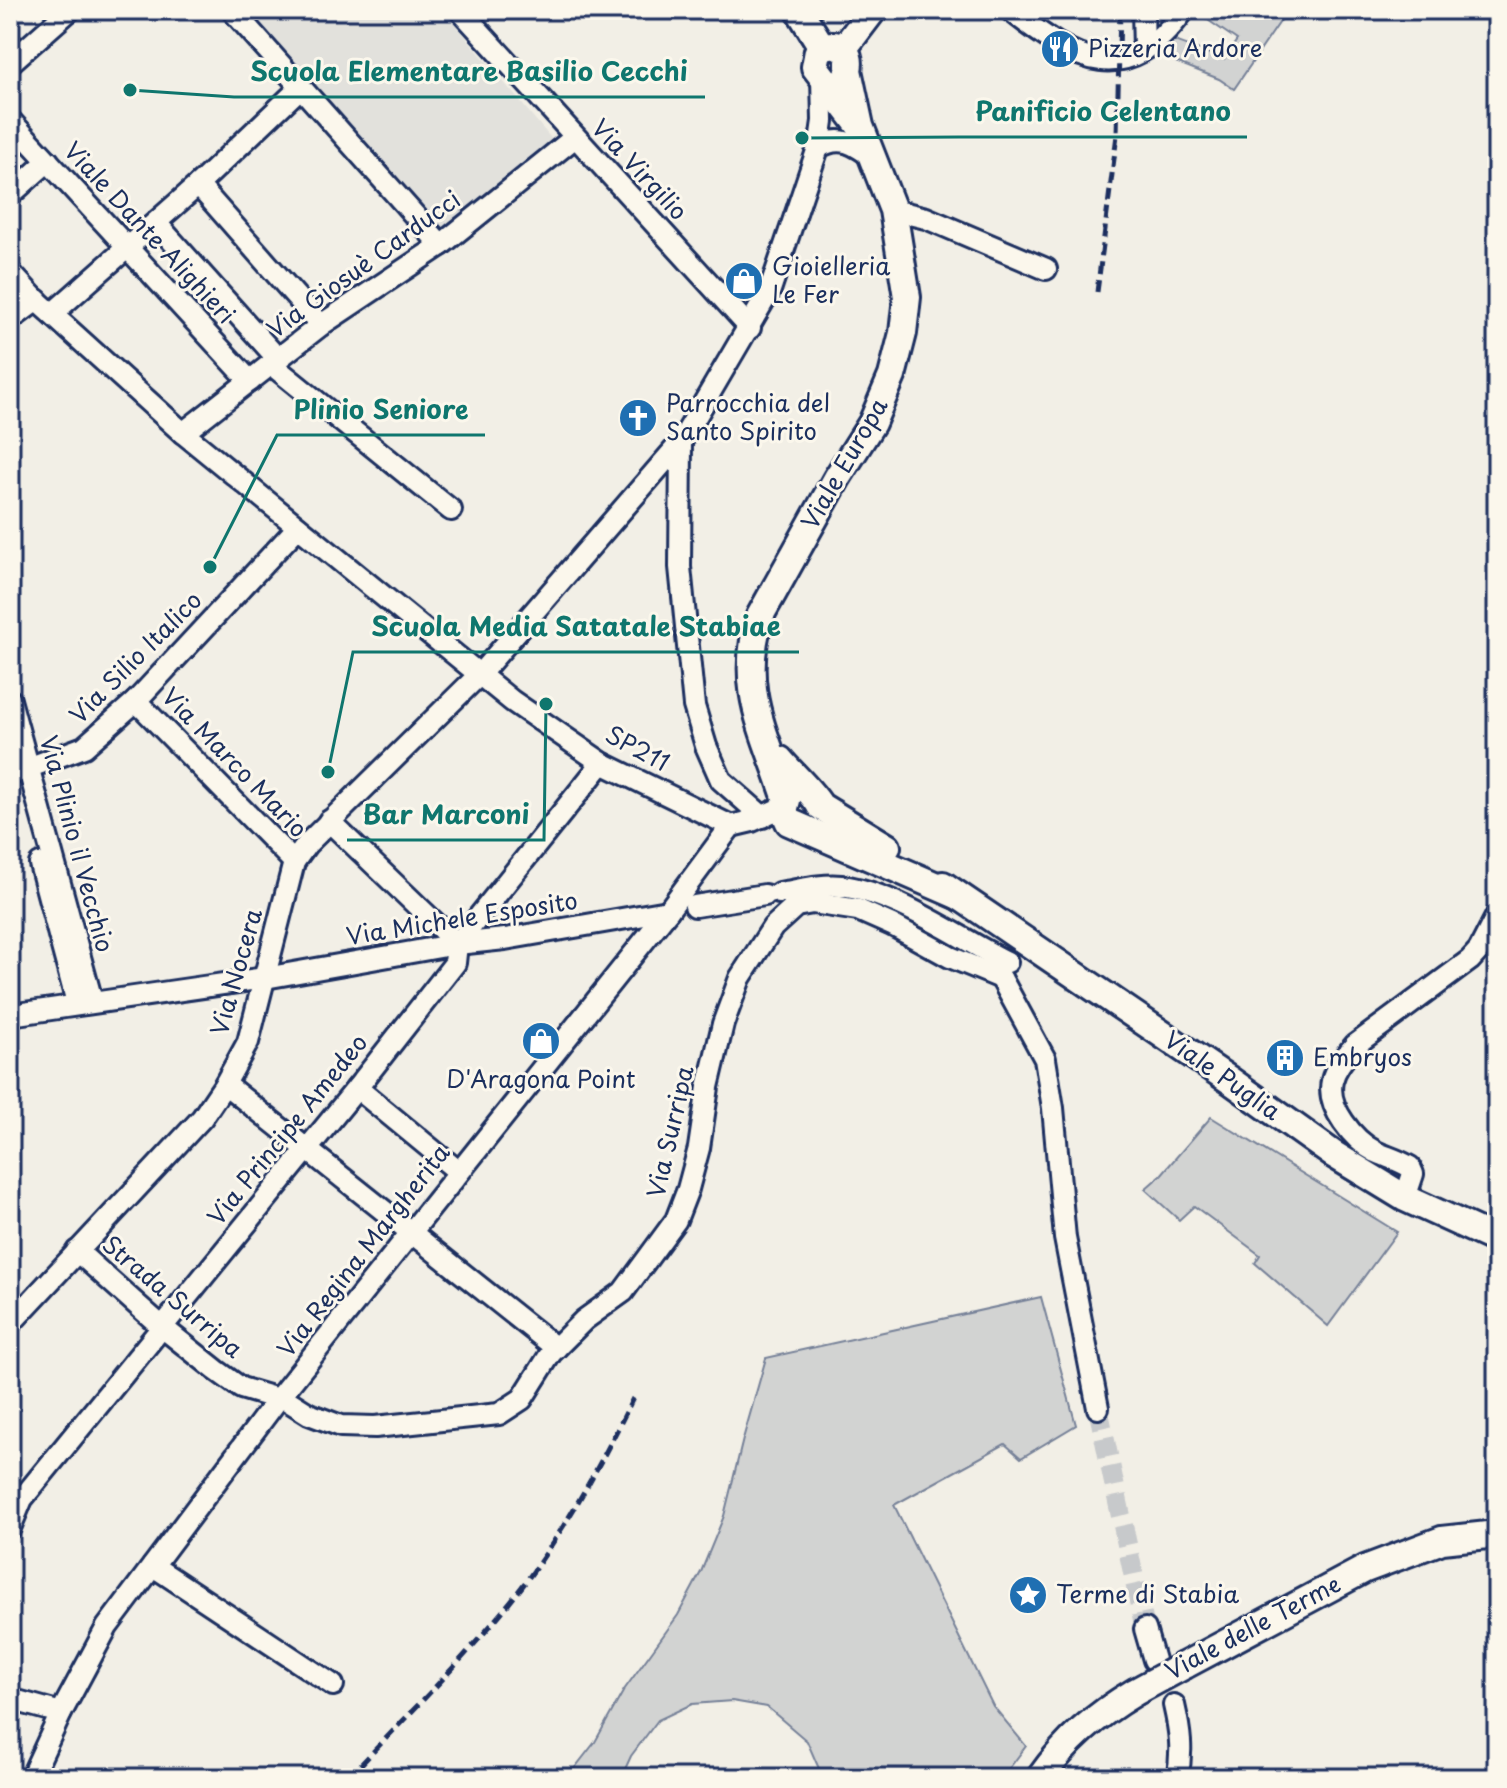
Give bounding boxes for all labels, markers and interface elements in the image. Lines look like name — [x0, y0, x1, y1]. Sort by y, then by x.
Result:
restaurant icon: Pizzeria Ardore — [1039, 28, 1081, 70]
place label: Pizzeria Ardore — [1088, 29, 1262, 65]
callout: Scuola Elementare Basilio Cecchi — [234, 47, 705, 97]
text: Scuola Elementare Basilio Cecchi — [250, 51, 688, 90]
callout: Panificio Celentano — [959, 87, 1247, 137]
text: Panificio Celentano — [975, 91, 1231, 130]
street label: Via Virgilio — [584, 110, 697, 227]
street label: Viale Dante Alighieri — [56, 133, 245, 331]
street label: Via Giosuè Carducci — [258, 181, 467, 346]
place label: Gioielleria Le Fer — [772, 247, 890, 311]
shop icon: Gioielleria Le Fer — [723, 260, 765, 302]
place label: Parrocchia del Santo Spirito — [666, 384, 830, 448]
callout: Plinio Seniore — [277, 385, 485, 435]
text: Plinio Seniore — [294, 389, 468, 428]
street label: Viale Europa — [791, 390, 896, 535]
church icon: Parrocchia del Santo Spirito — [617, 397, 659, 439]
street label: Via Silio Italico — [60, 582, 209, 731]
callout: Scuola Media Satatale Stabiae — [353, 602, 799, 652]
text: Scuola Media Satatale Stabiae — [371, 606, 781, 645]
street label: Via Marco Mario — [154, 678, 317, 845]
street label: SP211 — [599, 715, 676, 779]
street label: Via Plinio il Vecchio — [32, 731, 124, 956]
callout: Bar Marconi — [347, 790, 544, 840]
text: Bar Marconi — [362, 794, 530, 833]
street label: Via Michele Esposito — [343, 881, 580, 953]
street label: Via Nocera — [200, 904, 270, 1039]
shop icon: D'Aragona Point — [520, 1020, 562, 1062]
street label: Viale Puglia — [1157, 1021, 1289, 1128]
street label: Via Principe Amedeo — [198, 1025, 375, 1232]
building icon: Embryos — [1264, 1037, 1306, 1079]
place label: Embryos — [1313, 1038, 1412, 1074]
place label: D'Aragona Point — [446, 1060, 636, 1096]
street label: Via Surripa — [636, 1062, 702, 1201]
street label: Via Regina Margherita — [267, 1135, 457, 1364]
street label: Strada Surripa — [95, 1226, 252, 1365]
street label: Viale delle Terme — [1158, 1565, 1346, 1688]
place icon: Terme di Stabia — [1007, 1574, 1049, 1616]
place label: Terme di Stabia — [1056, 1575, 1239, 1611]

